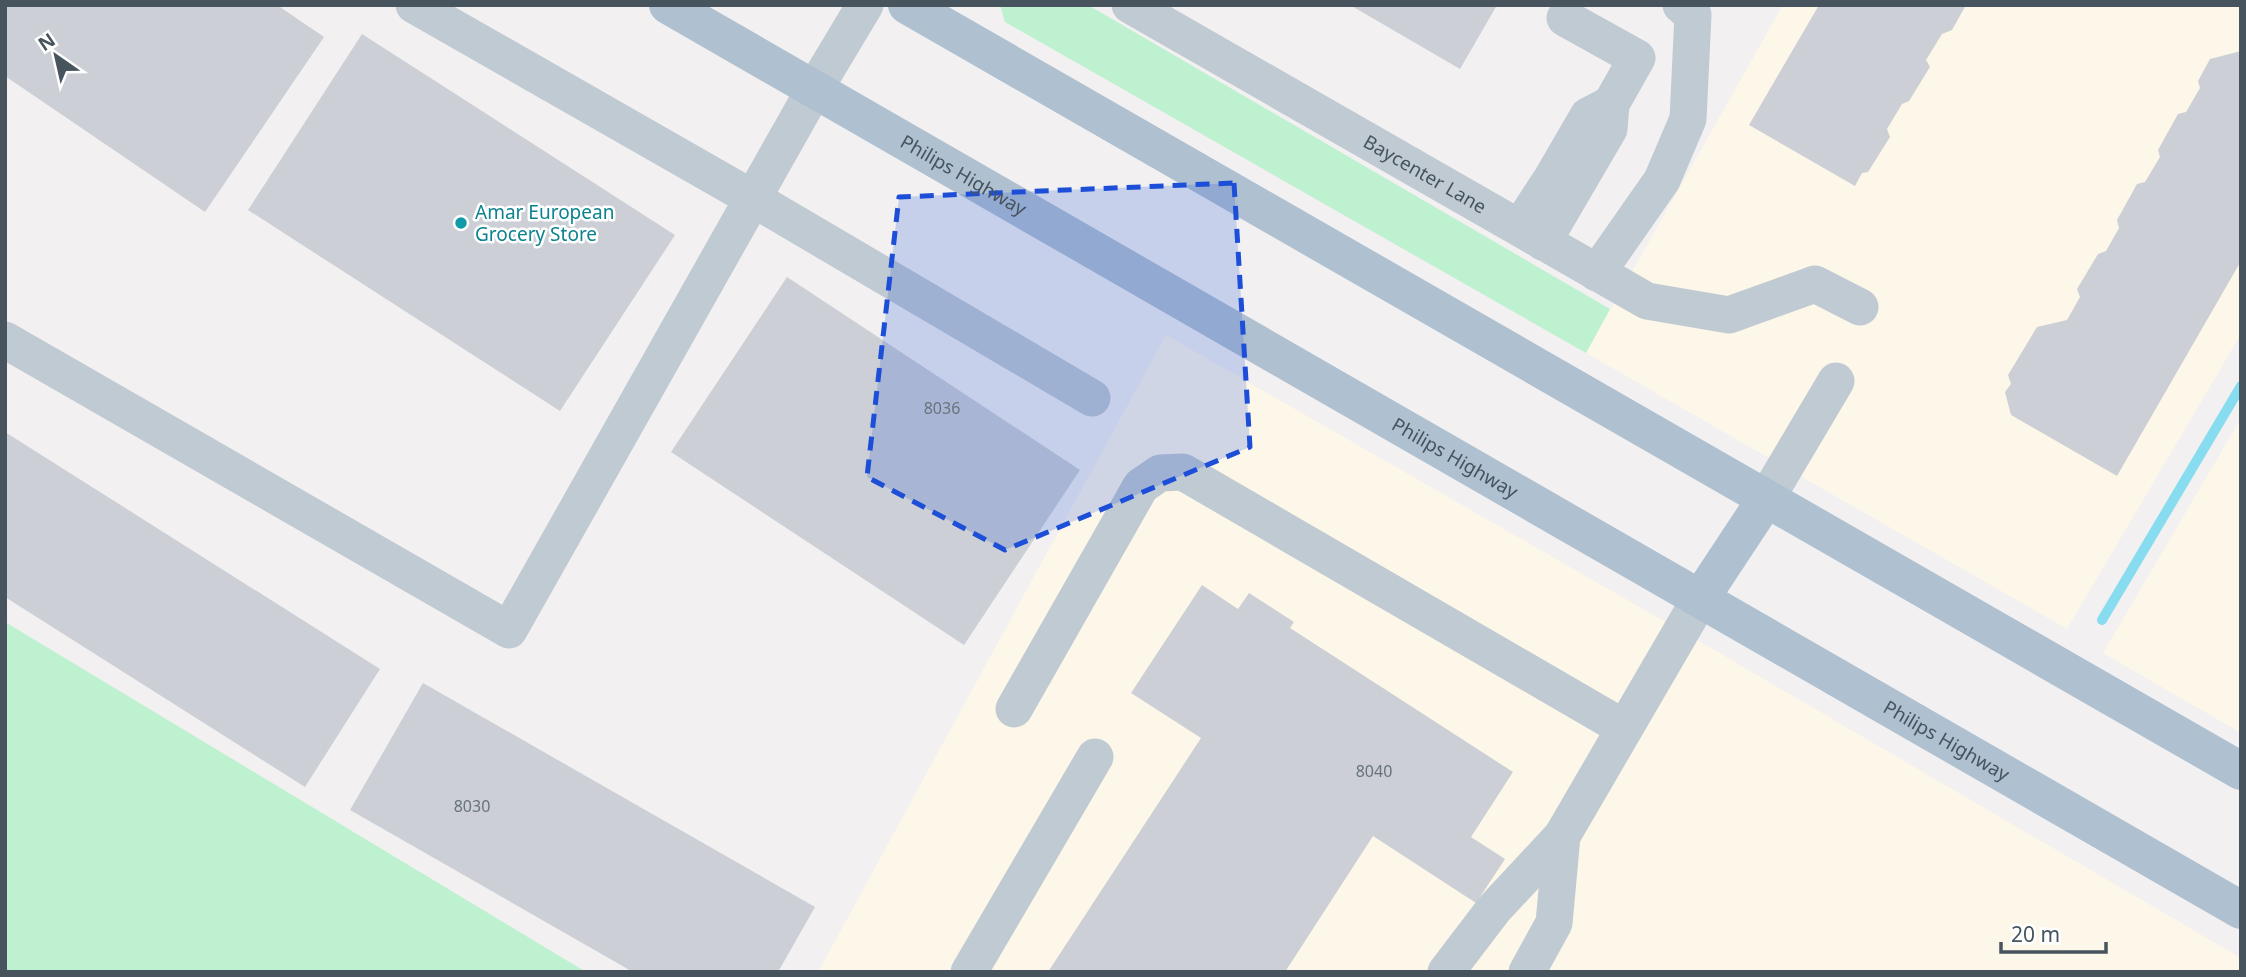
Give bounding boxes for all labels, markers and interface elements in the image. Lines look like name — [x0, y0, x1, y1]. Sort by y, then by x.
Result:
north arrow — [21, 21, 91, 91]
text: N — [33, 27, 60, 57]
street label: Baycenter Lane — [1359, 128, 1491, 219]
street label: Philips Highway — [896, 129, 1032, 222]
place label: Amar European Grocery Store — [475, 199, 614, 247]
marker: Amar European Grocery Store — [453, 215, 469, 231]
house number: 8036 — [924, 397, 960, 419]
street label: Philips Highway — [1387, 411, 1523, 504]
street label: Philips Highway — [1879, 694, 2015, 787]
house number: 8040 — [1356, 760, 1392, 782]
house number: 8030 — [454, 795, 490, 817]
scale bar — [2001, 911, 2106, 955]
text: 20 m — [2011, 920, 2060, 948]

